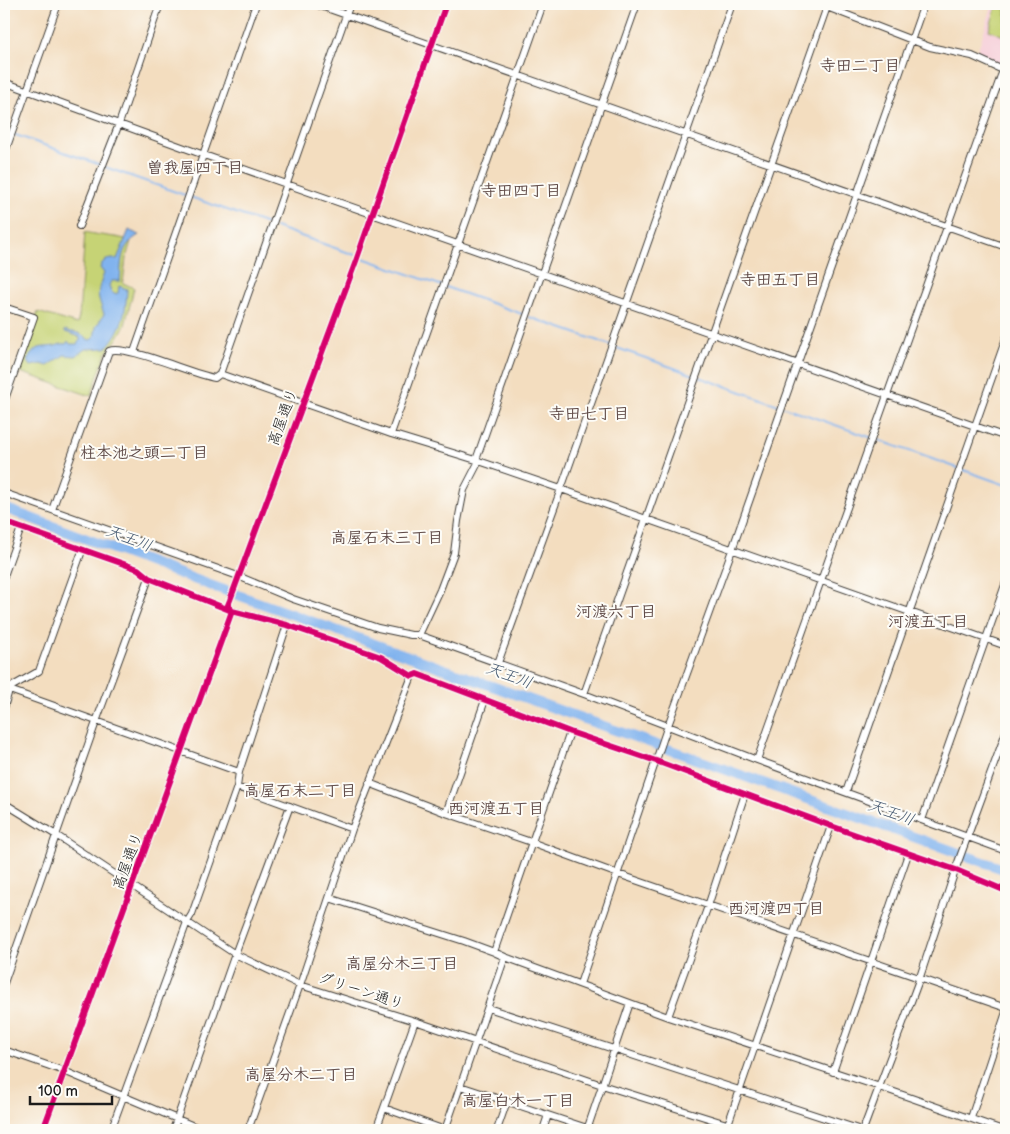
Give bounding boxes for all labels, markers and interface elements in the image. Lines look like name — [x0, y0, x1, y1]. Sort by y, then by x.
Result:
district label: 寺田二丁目 — [820, 57, 900, 76]
district label: 曽我屋四丁目 — [147, 159, 243, 178]
district label: 寺田四丁目 — [481, 182, 561, 201]
district label: 寺田五丁目 — [740, 271, 820, 290]
street label: 高屋通り — [264, 386, 302, 448]
district label: 寺田七丁目 — [549, 405, 629, 424]
district label: 柱本池之頭二丁目 — [80, 444, 208, 463]
water label: 天王川 — [103, 522, 155, 556]
district label: 高屋石末三丁目 — [331, 529, 443, 548]
district label: 河渡六丁目 — [576, 603, 656, 622]
district label: 河渡五丁目 — [888, 613, 968, 632]
water label: 天王川 — [483, 659, 535, 693]
district label: 高屋石末二丁目 — [244, 782, 356, 801]
water label: 天王川 — [865, 796, 917, 830]
district label: 西河渡五丁目 — [448, 800, 544, 819]
street label: 高屋通り — [109, 830, 147, 892]
district label: 西河渡四丁目 — [728, 900, 824, 919]
district label: 高屋分木三丁目 — [346, 955, 458, 974]
street label: グリーン通り — [316, 968, 406, 1014]
district label: 高屋分木二丁目 — [245, 1066, 357, 1085]
scale bar — [30, 1074, 112, 1106]
text: 100 m — [38, 1082, 78, 1101]
district label: 高屋白木一丁目 — [462, 1092, 574, 1111]

